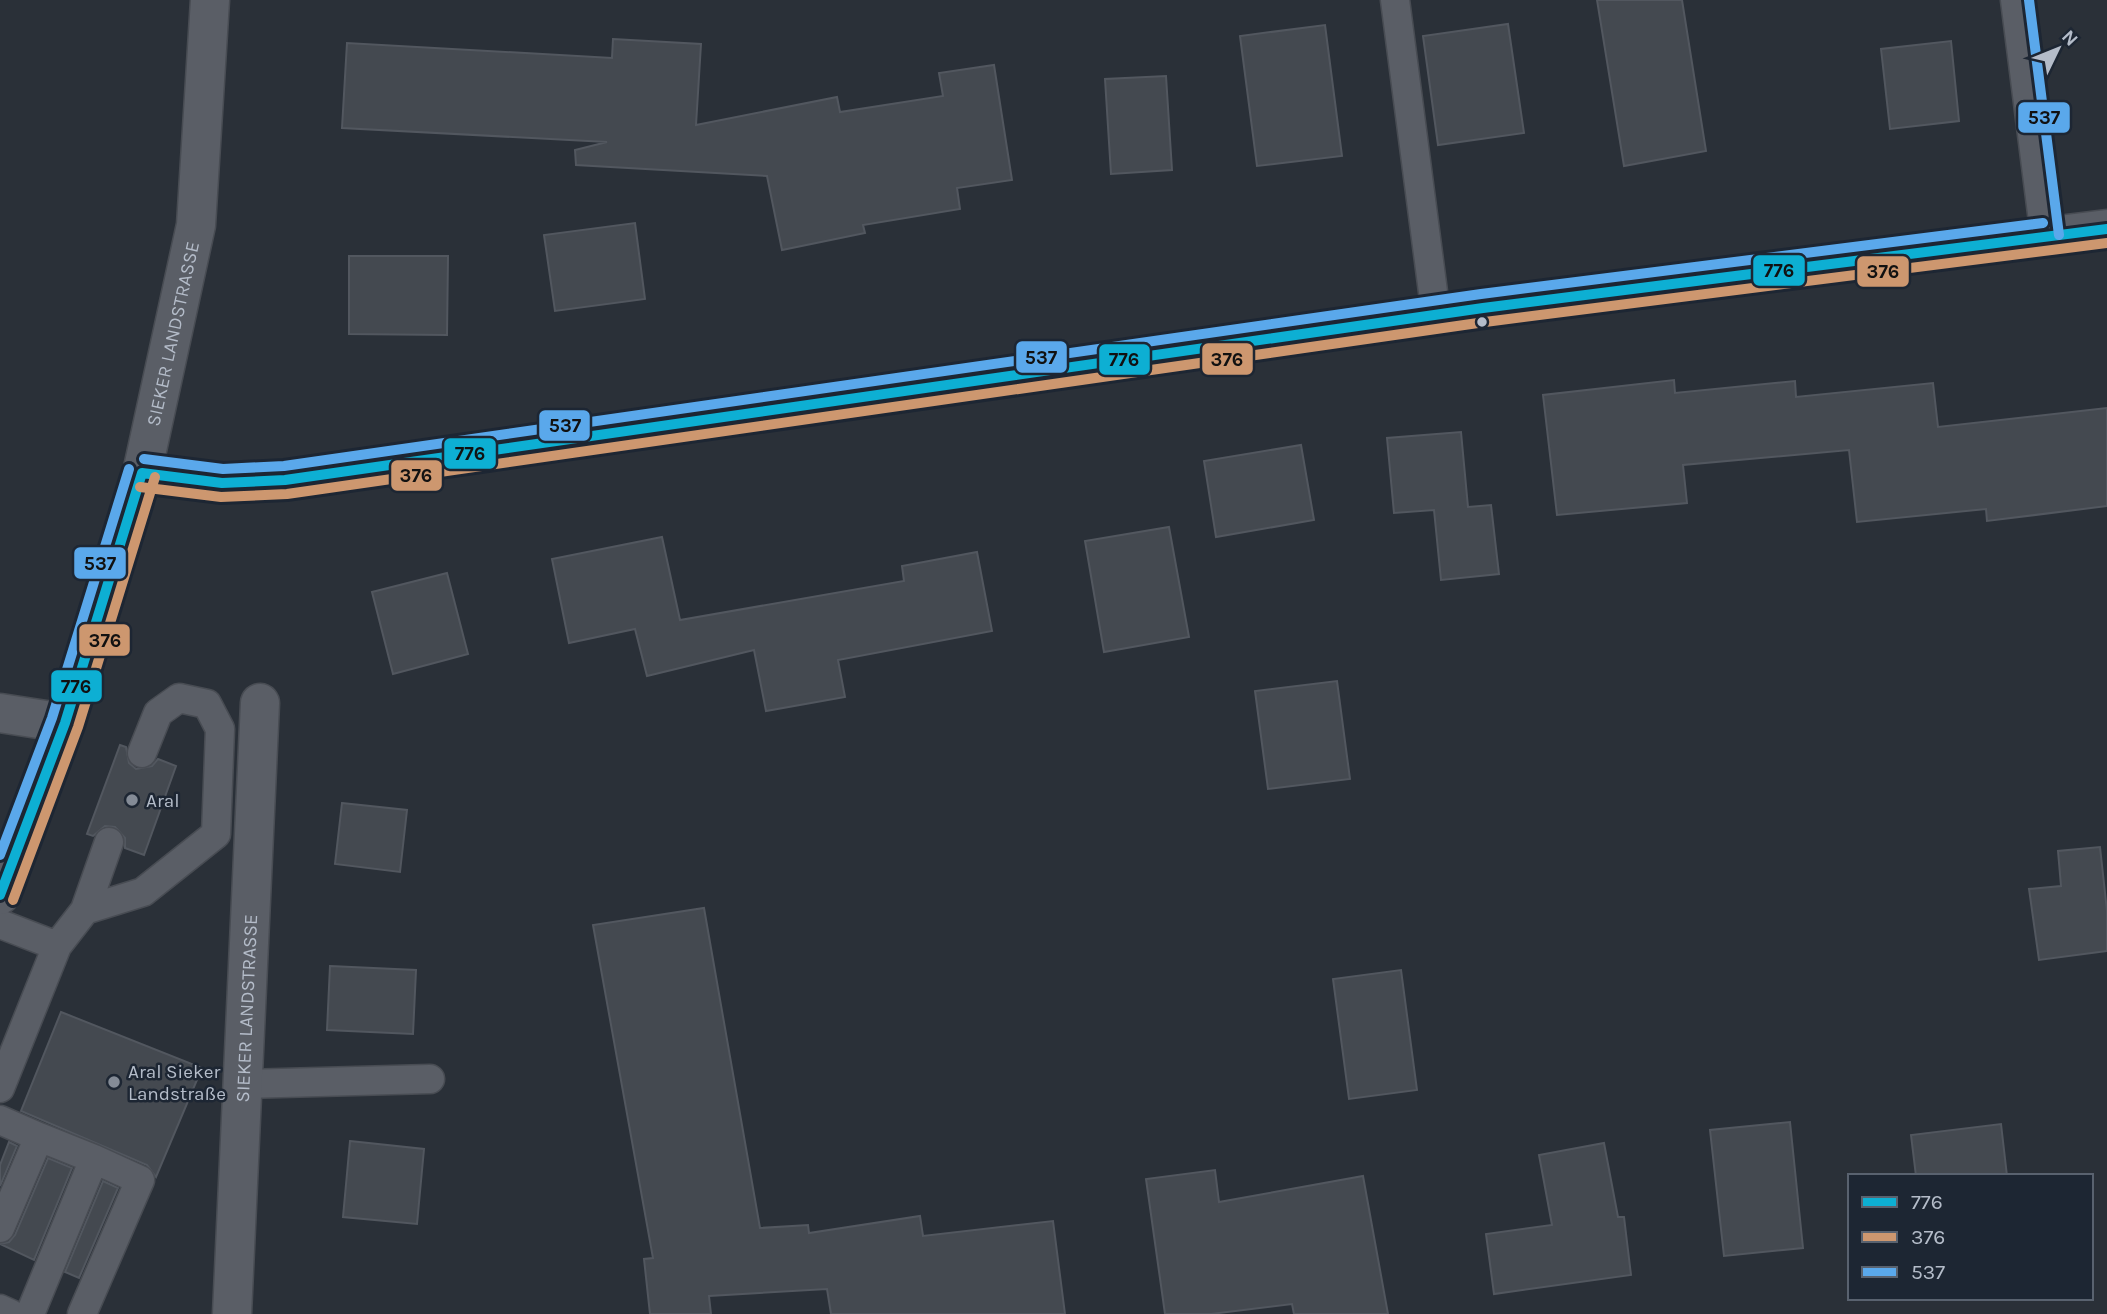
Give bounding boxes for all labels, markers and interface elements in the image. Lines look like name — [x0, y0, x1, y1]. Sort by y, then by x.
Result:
north arrow — [2023, 14, 2093, 84]
text: N — [2057, 26, 2082, 51]
line badge: 537 — [2017, 101, 2071, 134]
text: 537 — [2028, 107, 2061, 129]
street label: SIEKER LANDSTRASSE — [142, 239, 204, 428]
line badge: 776 — [1752, 254, 1806, 287]
line badge: 376 — [1856, 255, 1910, 288]
text: 776 — [1764, 260, 1794, 282]
text: 376 — [1867, 261, 1899, 283]
unlabelled marker — [1475, 315, 1489, 329]
line badge: 537 — [1015, 340, 1068, 374]
line badge: 376 — [1201, 342, 1254, 376]
line badge: 776 — [1098, 343, 1151, 376]
text: 537 — [1025, 347, 1058, 369]
text: 776 — [1109, 349, 1139, 371]
text: 376 — [1211, 349, 1243, 371]
line badge: 537 — [538, 409, 591, 442]
text: 537 — [549, 415, 582, 437]
line badge: 776 — [443, 437, 497, 470]
text: 776 — [455, 443, 485, 465]
line badge: 376 — [390, 459, 443, 492]
text: 376 — [400, 465, 432, 487]
line badge: 537 — [73, 546, 127, 580]
text: 537 — [84, 553, 117, 575]
line badge: 376 — [78, 623, 131, 657]
text: 376 — [89, 630, 121, 652]
line badge: 776 — [50, 669, 103, 703]
text: 776 — [61, 676, 91, 698]
place label: Aral — [146, 790, 180, 812]
marker: Aral — [124, 792, 140, 808]
street label: SIEKER LANDSTRASSE — [232, 914, 262, 1103]
place label: Aral Sieker Landstraße — [128, 1061, 226, 1105]
marker: Aral Sieker Landstraße — [106, 1074, 122, 1090]
legend — [1848, 1174, 2093, 1300]
text: 776 — [1911, 1190, 1943, 1214]
text: 376 — [1911, 1225, 1945, 1249]
text: 537 — [1911, 1260, 1945, 1284]

